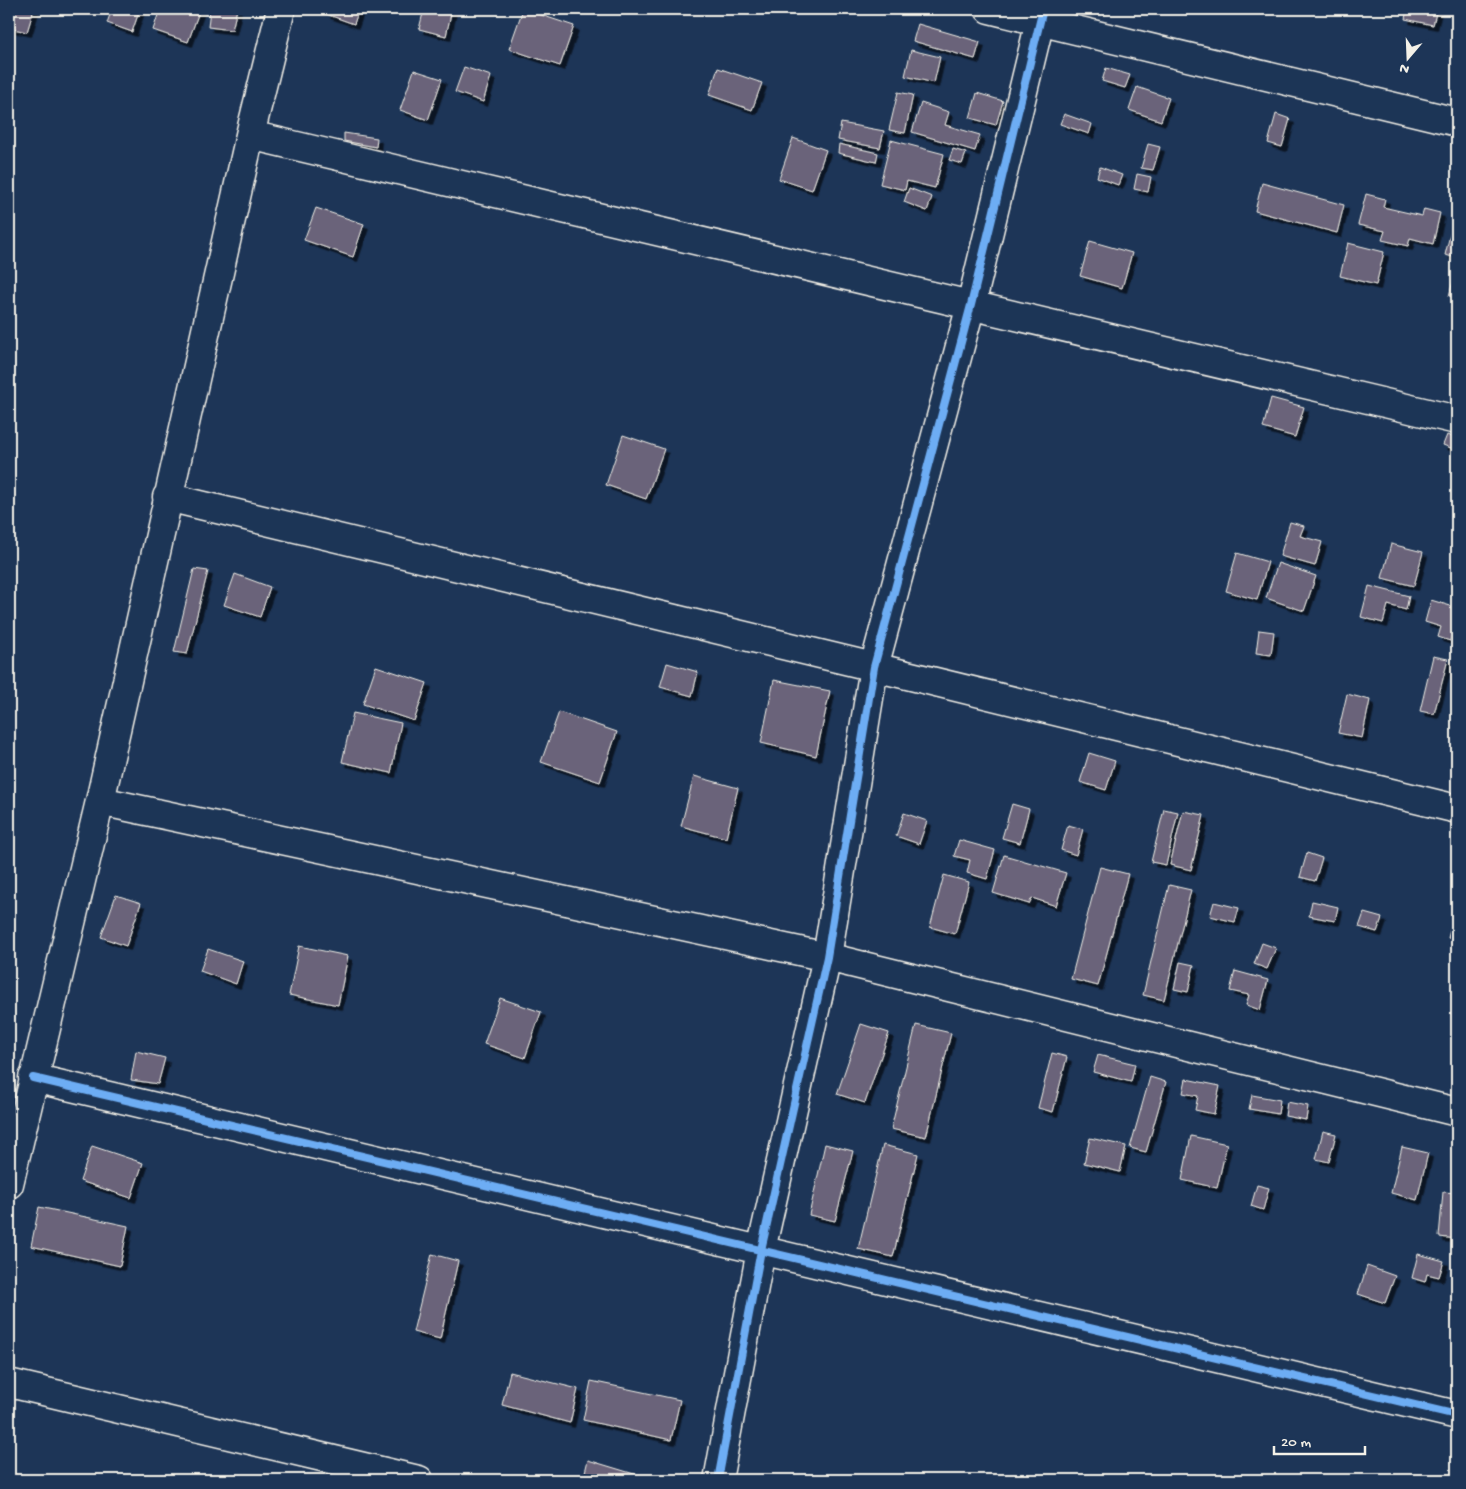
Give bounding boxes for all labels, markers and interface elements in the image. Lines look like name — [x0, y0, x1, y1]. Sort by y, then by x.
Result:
north arrow — [1384, 32, 1434, 82]
text: N — [1397, 58, 1412, 77]
scale bar — [1274, 1424, 1365, 1456]
text: 20 m — [1281, 1434, 1311, 1452]

